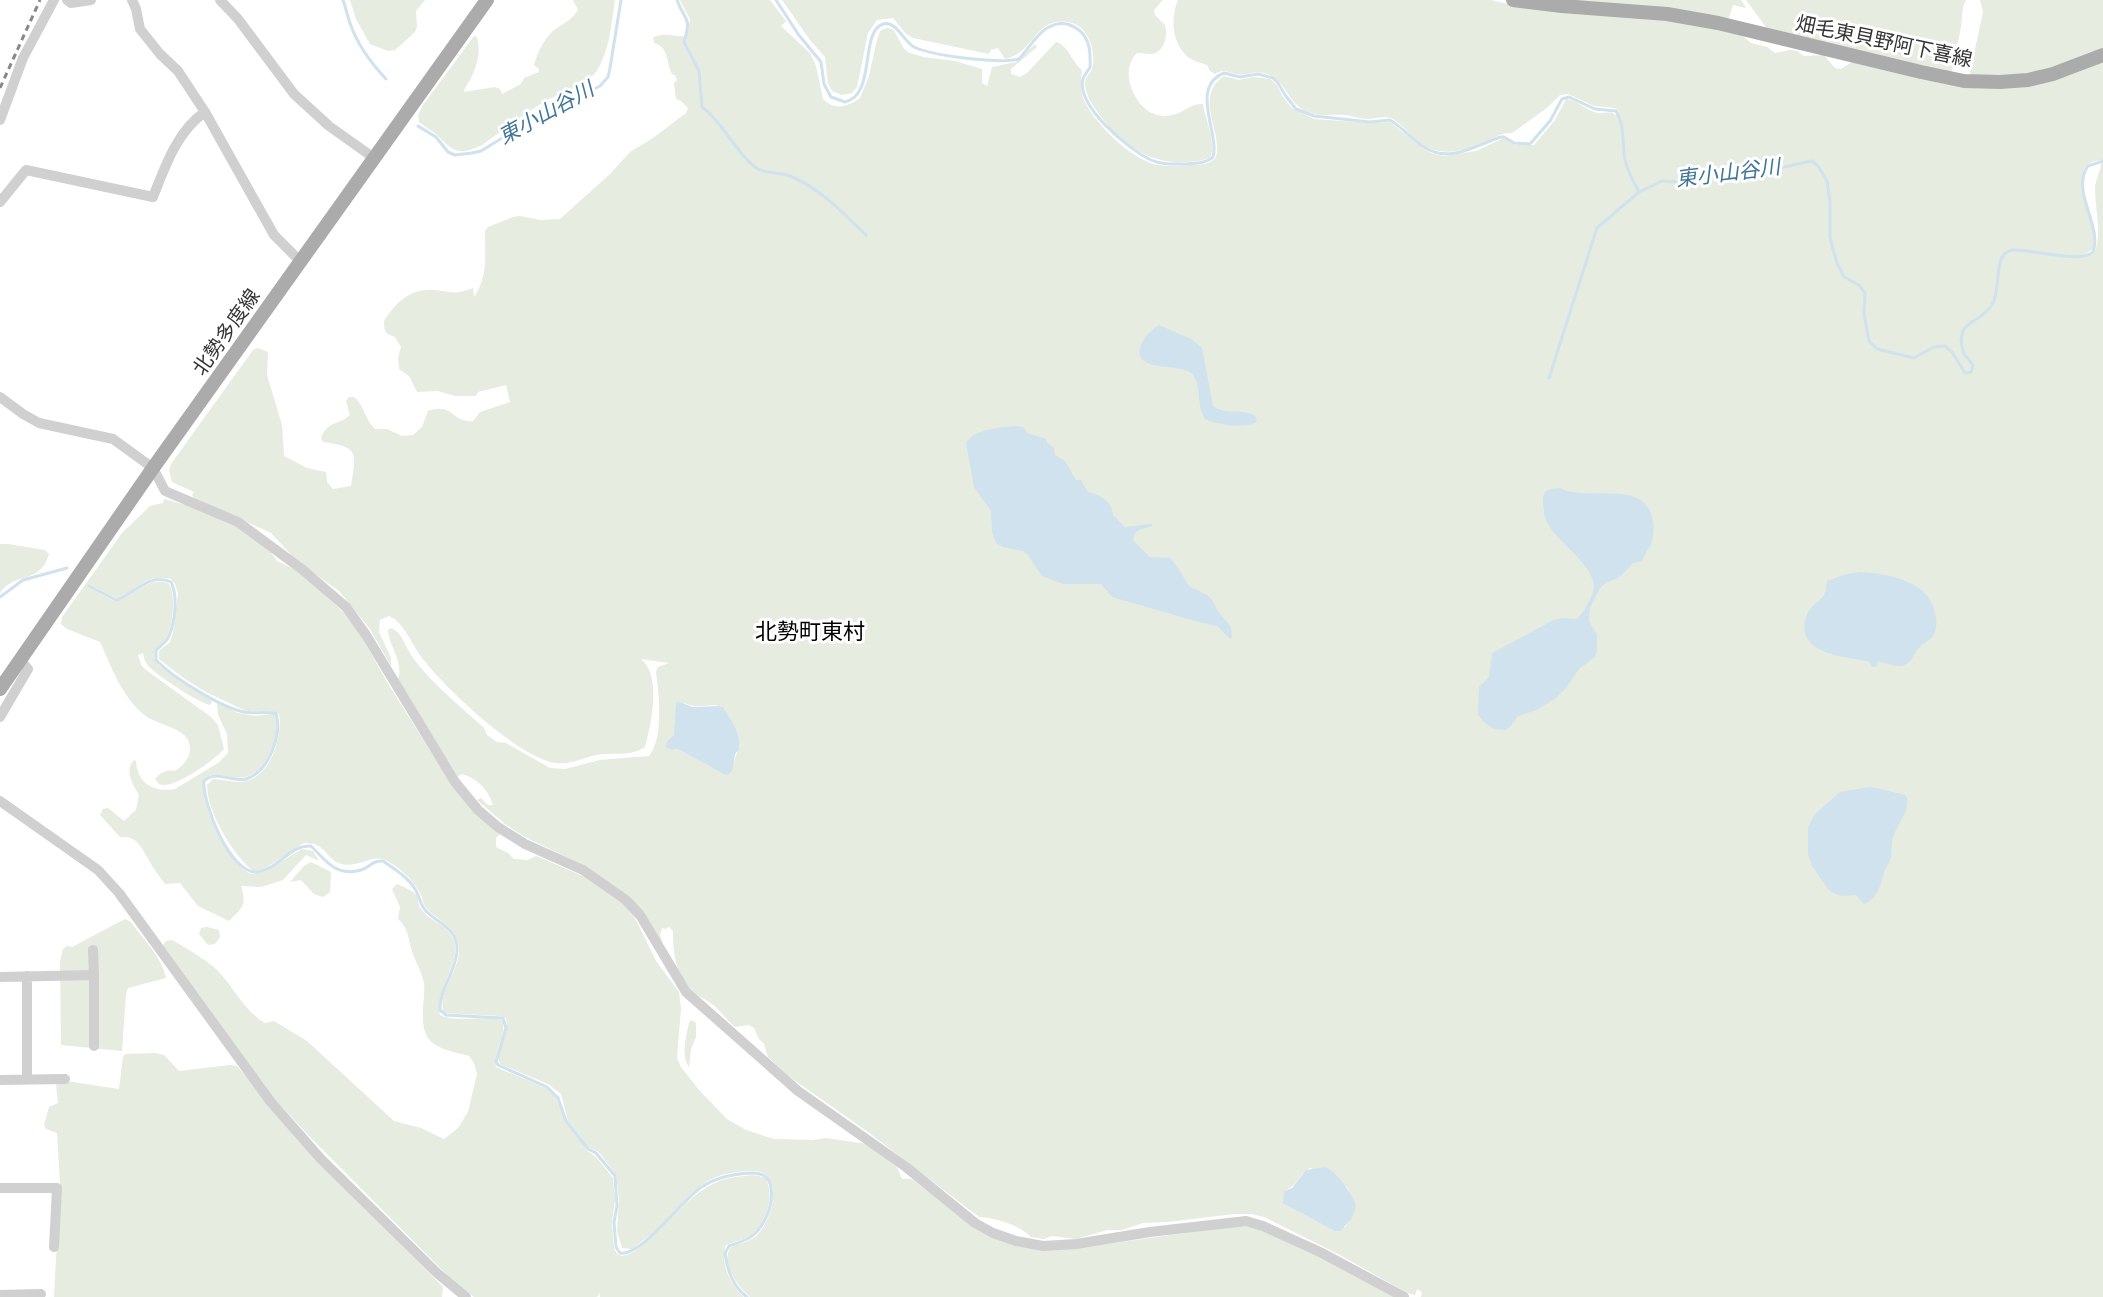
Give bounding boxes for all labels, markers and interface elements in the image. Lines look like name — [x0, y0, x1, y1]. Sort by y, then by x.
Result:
street label: 畑毛東貝野阿下喜線 — [1793, 9, 1975, 73]
water label: 東小山谷川 — [493, 73, 600, 151]
water label: 東小山谷川 — [1674, 151, 1784, 193]
street label: 北勢多度線 — [186, 283, 266, 381]
district label: 北勢町東村 — [755, 616, 865, 647]

